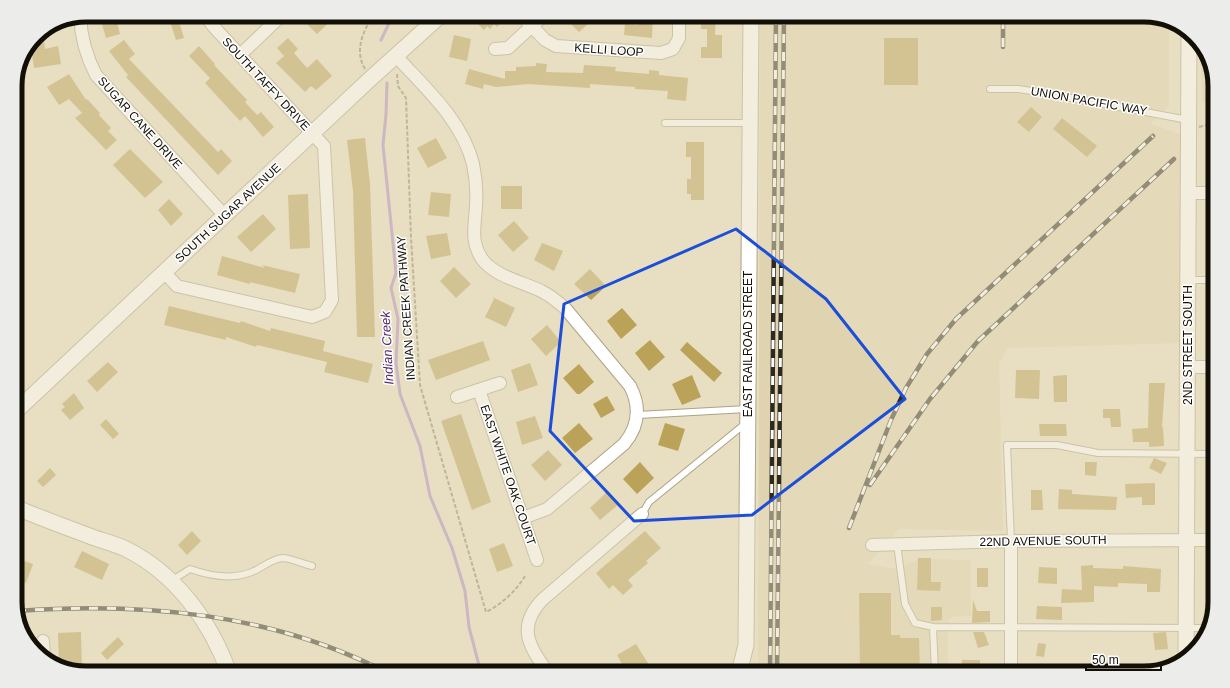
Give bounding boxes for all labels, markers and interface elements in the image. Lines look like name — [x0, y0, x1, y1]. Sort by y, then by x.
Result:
street label: SOUTH TAFFY DRIVE — [219, 35, 313, 133]
street label: KELLI LOOP — [574, 41, 644, 59]
street label: SUGAR CANE DRIVE — [95, 74, 185, 172]
street label: UNION PACIFIC WAY — [1030, 84, 1148, 118]
street label: SOUTH SUGAR AVENUE — [172, 160, 284, 266]
street label: INDIAN CREEK PATHWAY — [394, 235, 418, 381]
street label: EAST RAILROAD STREET — [741, 270, 755, 417]
street label: 2ND STREET SOUTH — [1181, 285, 1195, 405]
water label: Indian Creek — [378, 309, 396, 385]
street label: EAST WHITE OAK COURT — [477, 403, 539, 548]
street label: 22ND AVENUE SOUTH — [979, 533, 1107, 549]
scale bar — [1086, 646, 1161, 672]
text: 50 m — [1092, 653, 1119, 667]

